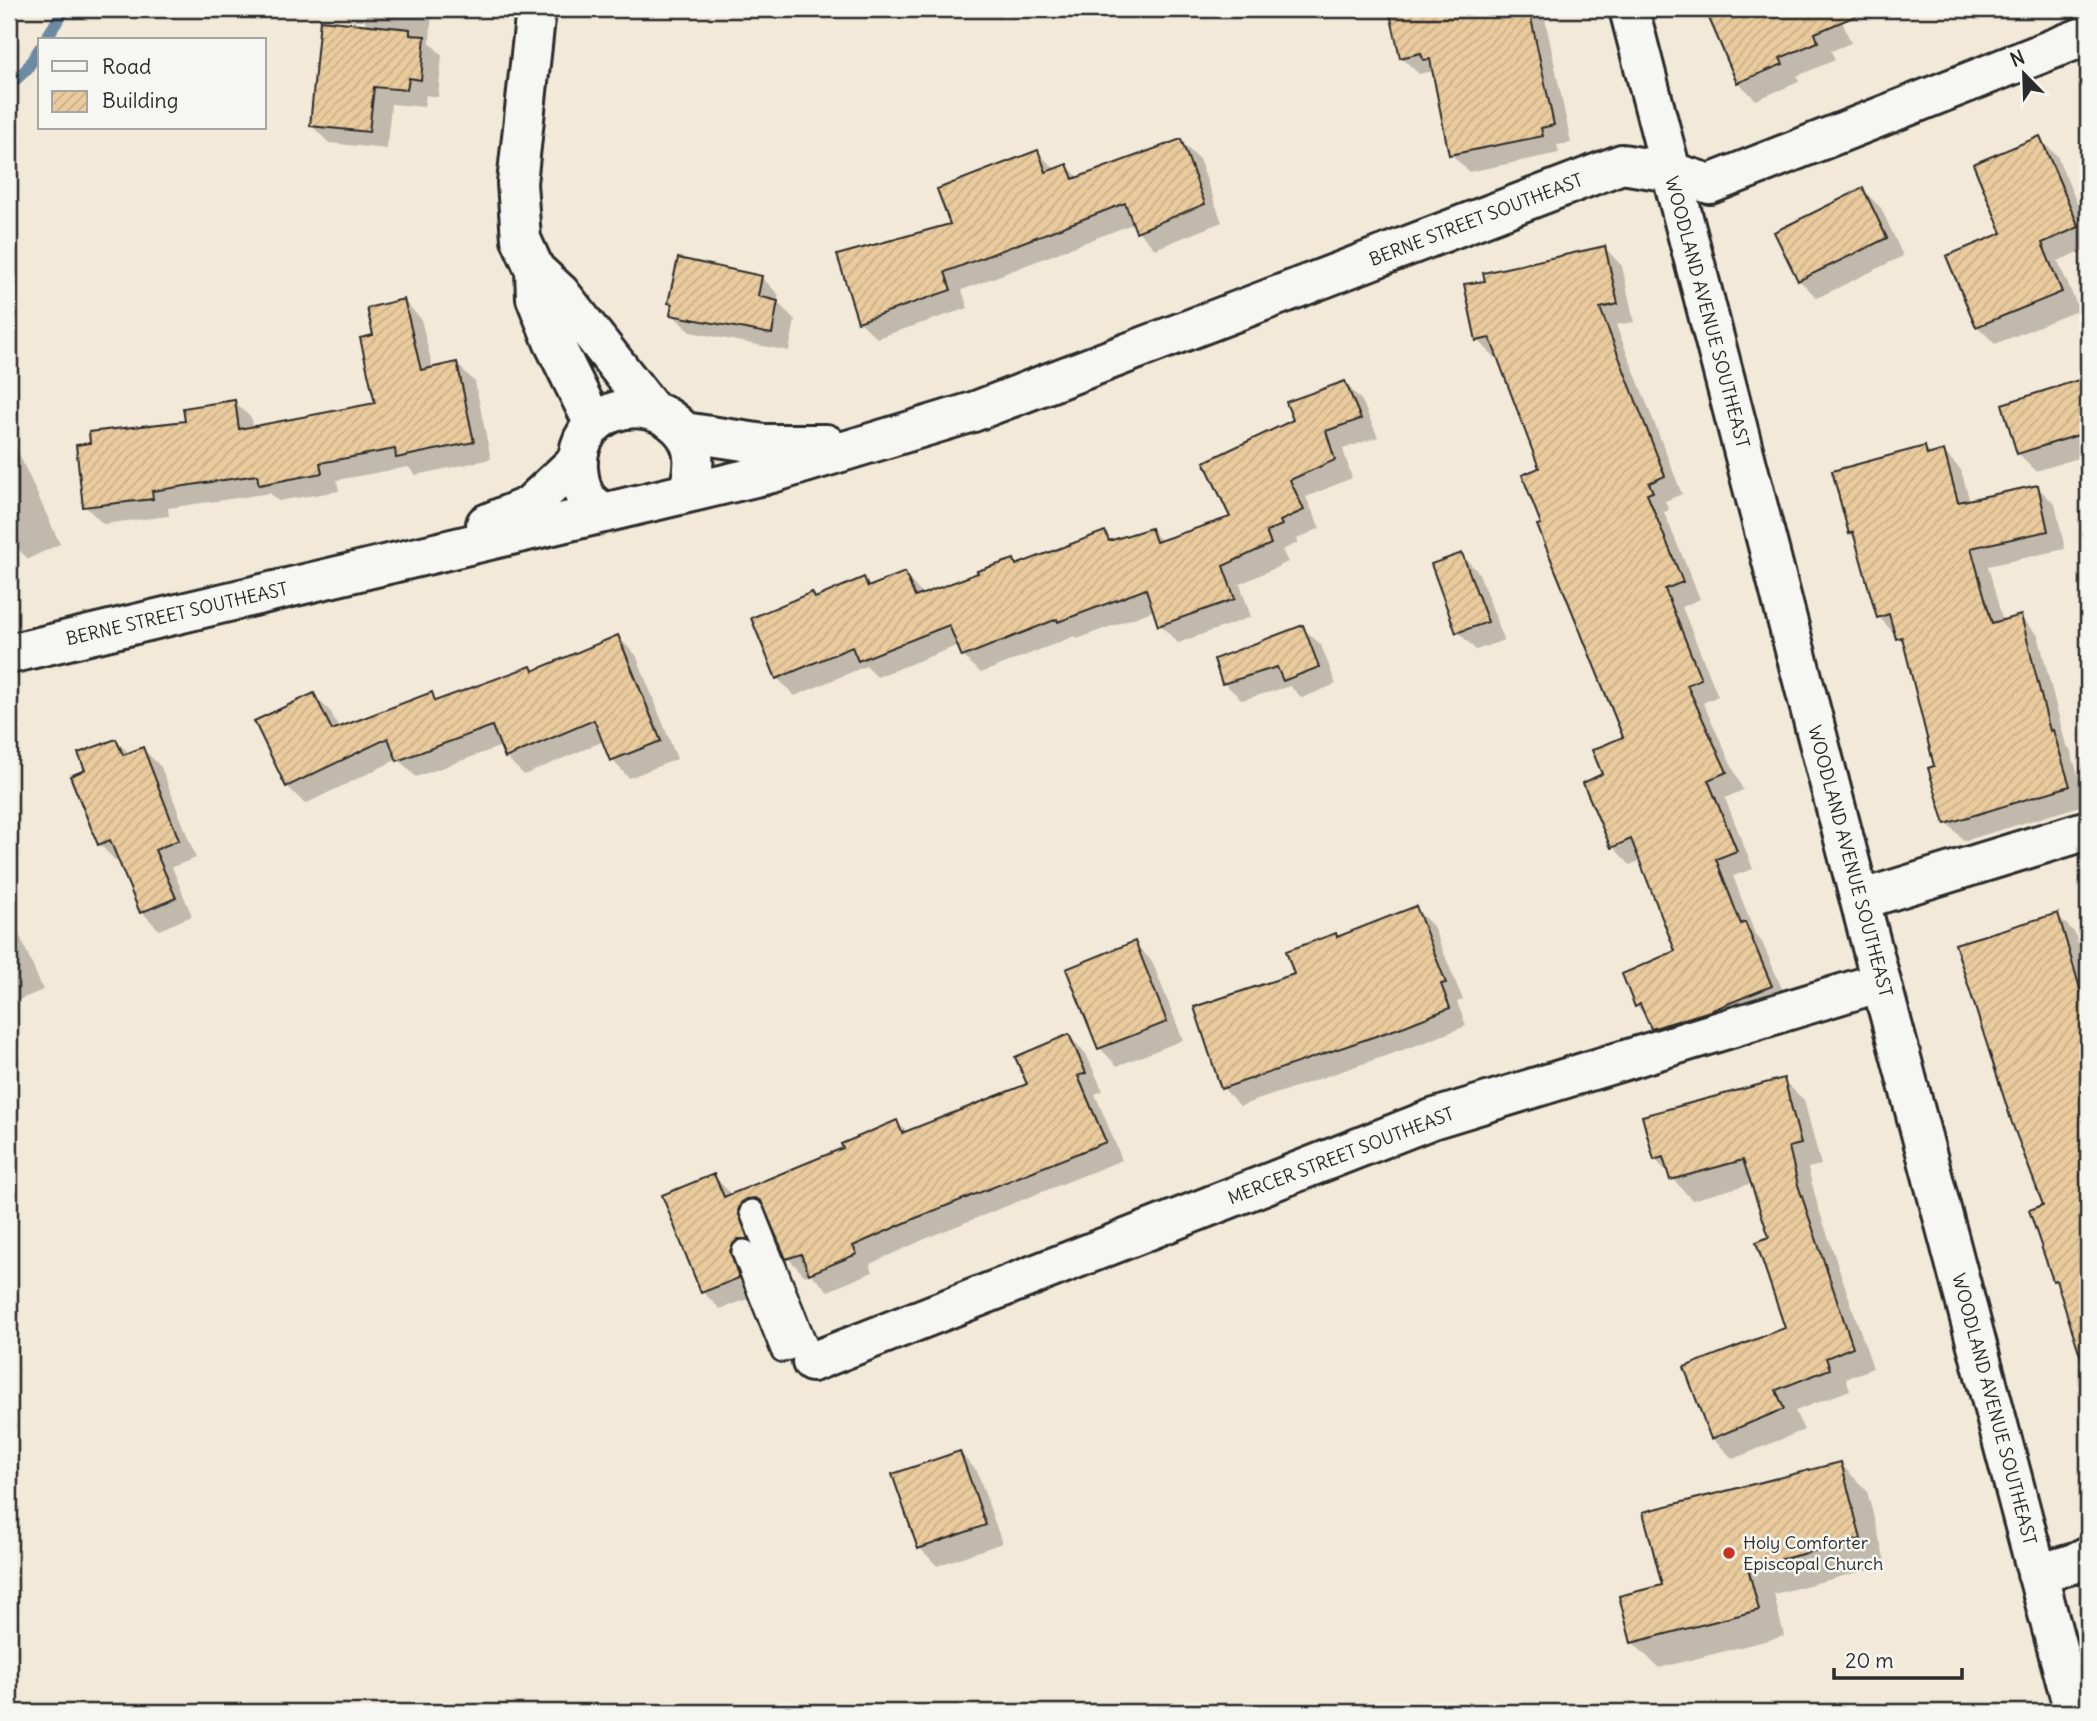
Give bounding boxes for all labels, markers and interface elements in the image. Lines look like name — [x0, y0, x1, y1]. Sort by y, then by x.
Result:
legend — [38, 38, 266, 130]
north arrow — [1988, 38, 2058, 108]
text: N — [2007, 45, 2028, 72]
text: Road — [102, 53, 151, 80]
text: Building — [102, 87, 178, 114]
street label: BERNE STREET SOUTHEAST — [1366, 168, 1586, 271]
street label: WOODLAND AVENUE SOUTHEAST — [1660, 173, 1755, 450]
street label: BERNE STREET SOUTHEAST — [64, 577, 290, 650]
street label: WOODLAND AVENUE SOUTHEAST — [1803, 722, 1898, 999]
street label: MERCER STREET SOUTHEAST — [1225, 1102, 1457, 1209]
street label: WOODLAND AVENUE SOUTHEAST — [1947, 1270, 2042, 1547]
place label: Holy Comforter Episcopal Church — [1743, 1531, 1883, 1575]
marker: Holy Comforter Episcopal Church — [1721, 1545, 1737, 1561]
scale bar — [1834, 1637, 1962, 1681]
text: 20 m — [1845, 1647, 1894, 1674]

